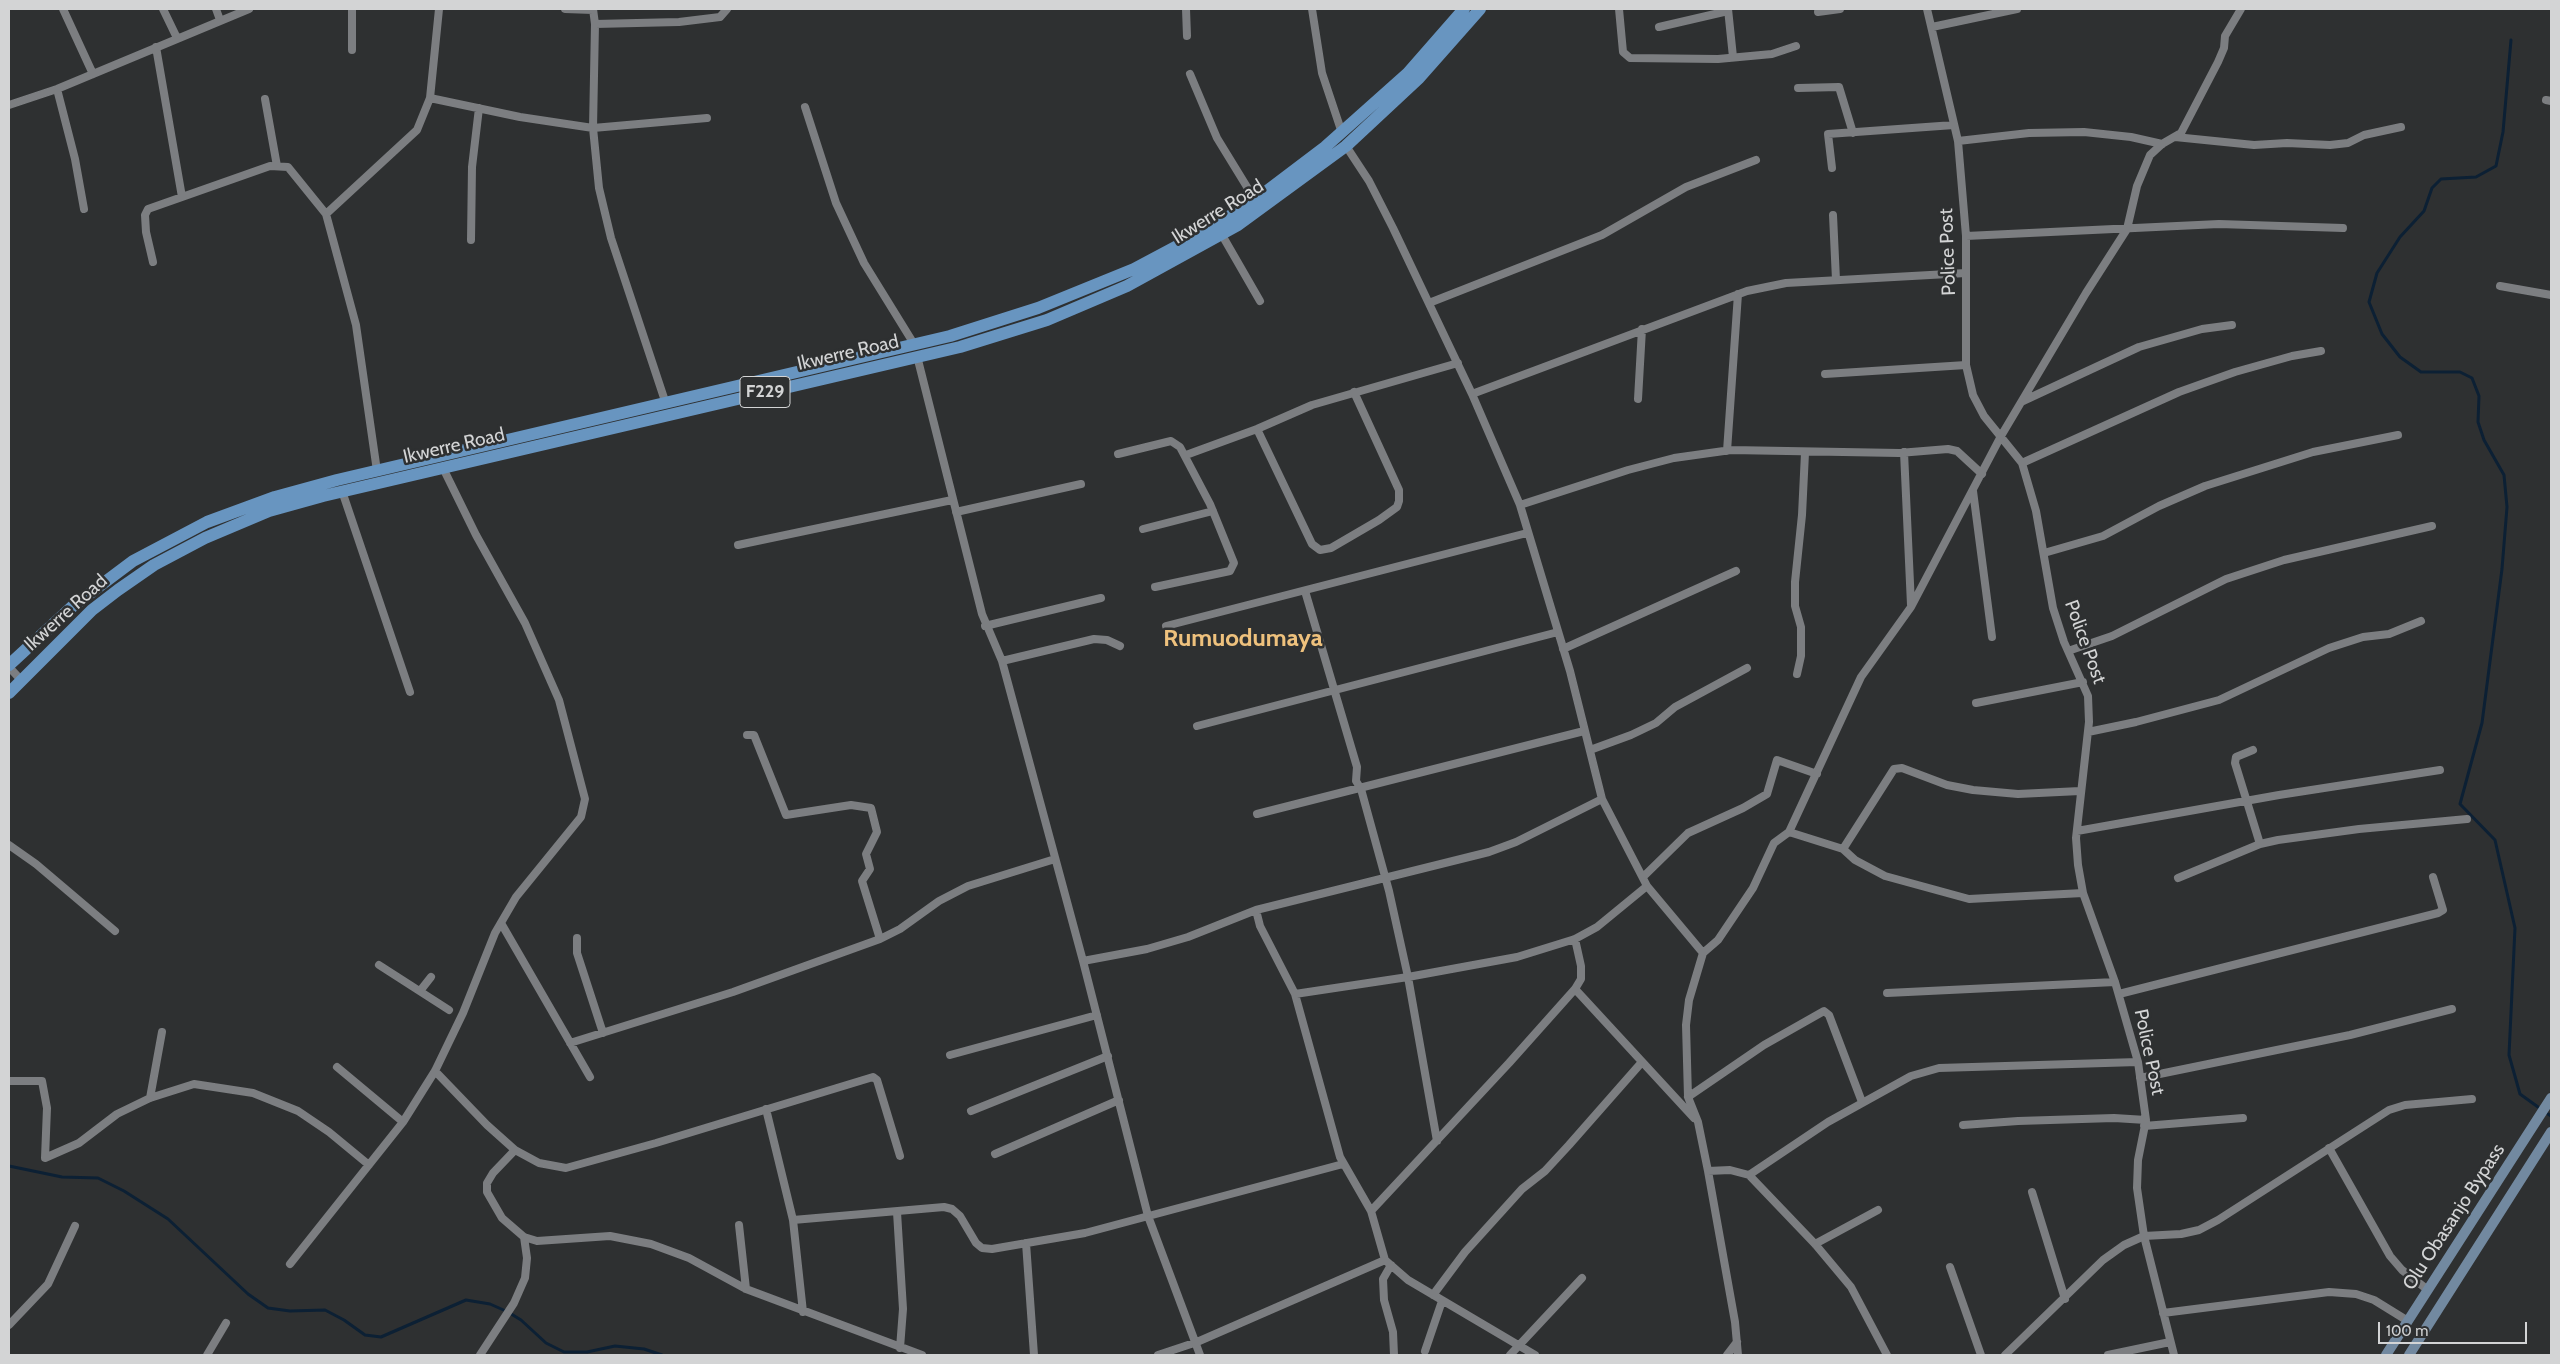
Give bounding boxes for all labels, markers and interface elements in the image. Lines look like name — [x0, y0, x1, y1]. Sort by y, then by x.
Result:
street label: Ikwerre Road — [1168, 175, 1268, 249]
street label: Police Post — [1935, 208, 1961, 296]
street label: Ikwerre Road — [795, 330, 901, 376]
road number: F229 — [740, 377, 790, 408]
street label: Ikwerre Road — [401, 423, 507, 469]
street label: Ikwerre Road — [20, 570, 112, 656]
street label: Police Post — [2059, 597, 2111, 687]
district label: Rumuodumaya — [1163, 625, 1323, 653]
street label: Police Post — [2129, 1007, 2169, 1097]
street label: Olu Obasanjo Bypass — [2398, 1140, 2510, 1294]
scale bar — [2380, 1312, 2529, 1344]
text: 100 m — [2386, 1322, 2428, 1340]

